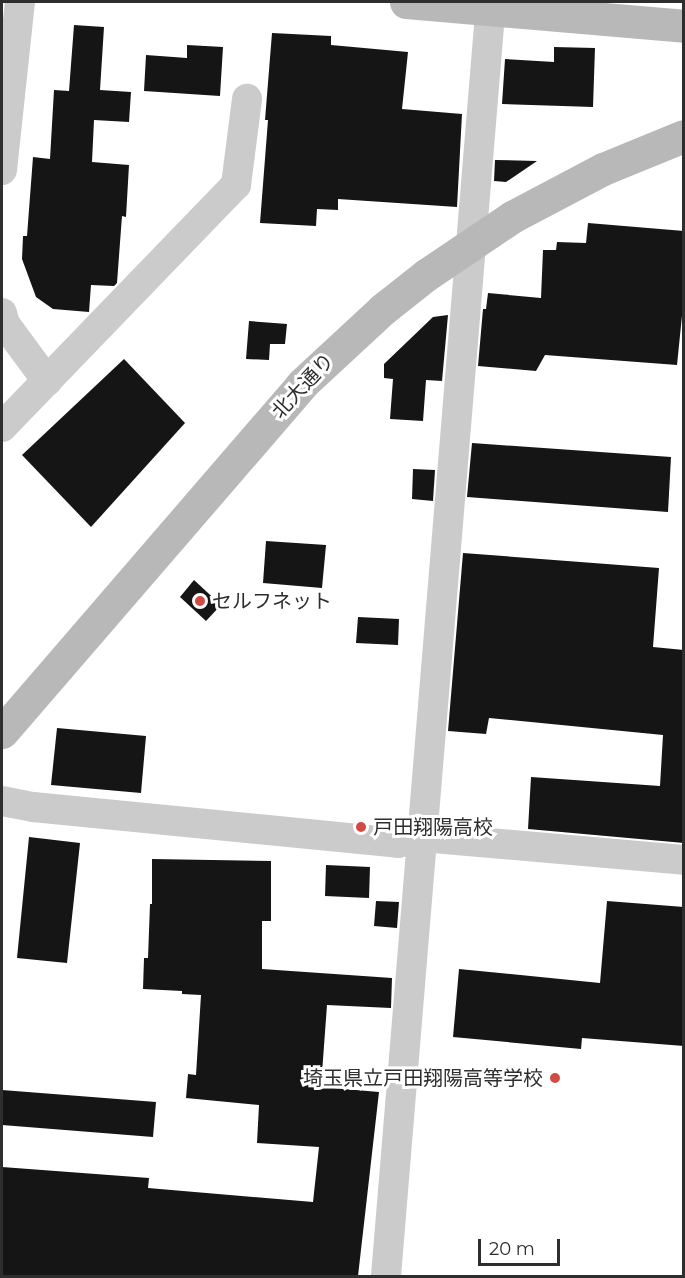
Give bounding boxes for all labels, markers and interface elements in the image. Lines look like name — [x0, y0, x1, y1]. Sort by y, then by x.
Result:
street label: 北大通り — [267, 349, 339, 423]
place label: セルフネット — [212, 589, 332, 613]
marker: セルフネット — [193, 594, 207, 608]
place label: 戸田翔陽高校 — [373, 815, 493, 839]
marker: 戸田翔陽高校 — [354, 820, 368, 834]
place label: 埼玉県立戸田翔陽高等学校 — [303, 1066, 543, 1090]
marker: 埼玉県立戸田翔陽高等学校 — [548, 1071, 562, 1085]
scale bar — [481, 1227, 564, 1265]
text: 20 m — [489, 1238, 535, 1260]

